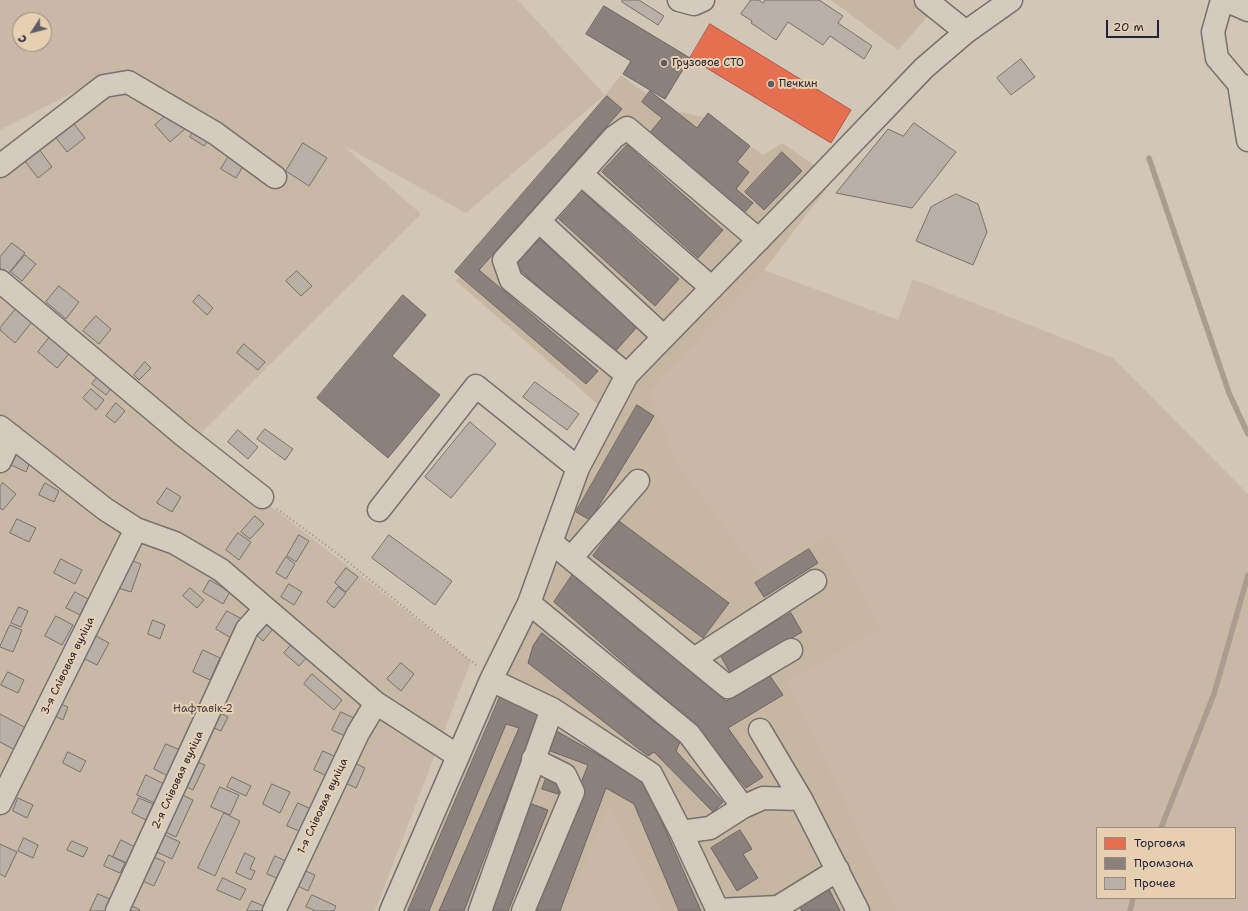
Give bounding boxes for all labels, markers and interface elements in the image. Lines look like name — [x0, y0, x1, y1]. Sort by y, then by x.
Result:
north arrow — [12, 12, 52, 52]
scale bar — [1108, 12, 1161, 38]
text: 20 m — [1113, 19, 1144, 35]
text: С — [15, 32, 31, 46]
place label: Грузовое СТО — [672, 56, 744, 70]
marker: Грузовое СТО — [659, 58, 669, 68]
place label: Печкин — [779, 77, 818, 91]
marker: Печкин — [766, 79, 776, 89]
street label: 3-я Слівовая вуліца — [39, 615, 97, 717]
park label: Нафтавік-2 — [173, 702, 233, 716]
street label: 2-я Слівовая вуліца — [149, 729, 207, 831]
street label: 1-я Слівовая вуліца — [295, 756, 351, 856]
legend — [1096, 827, 1236, 899]
text: Торговля — [1134, 835, 1186, 851]
text: Промзона — [1134, 855, 1193, 871]
text: Прочее — [1134, 875, 1176, 891]

